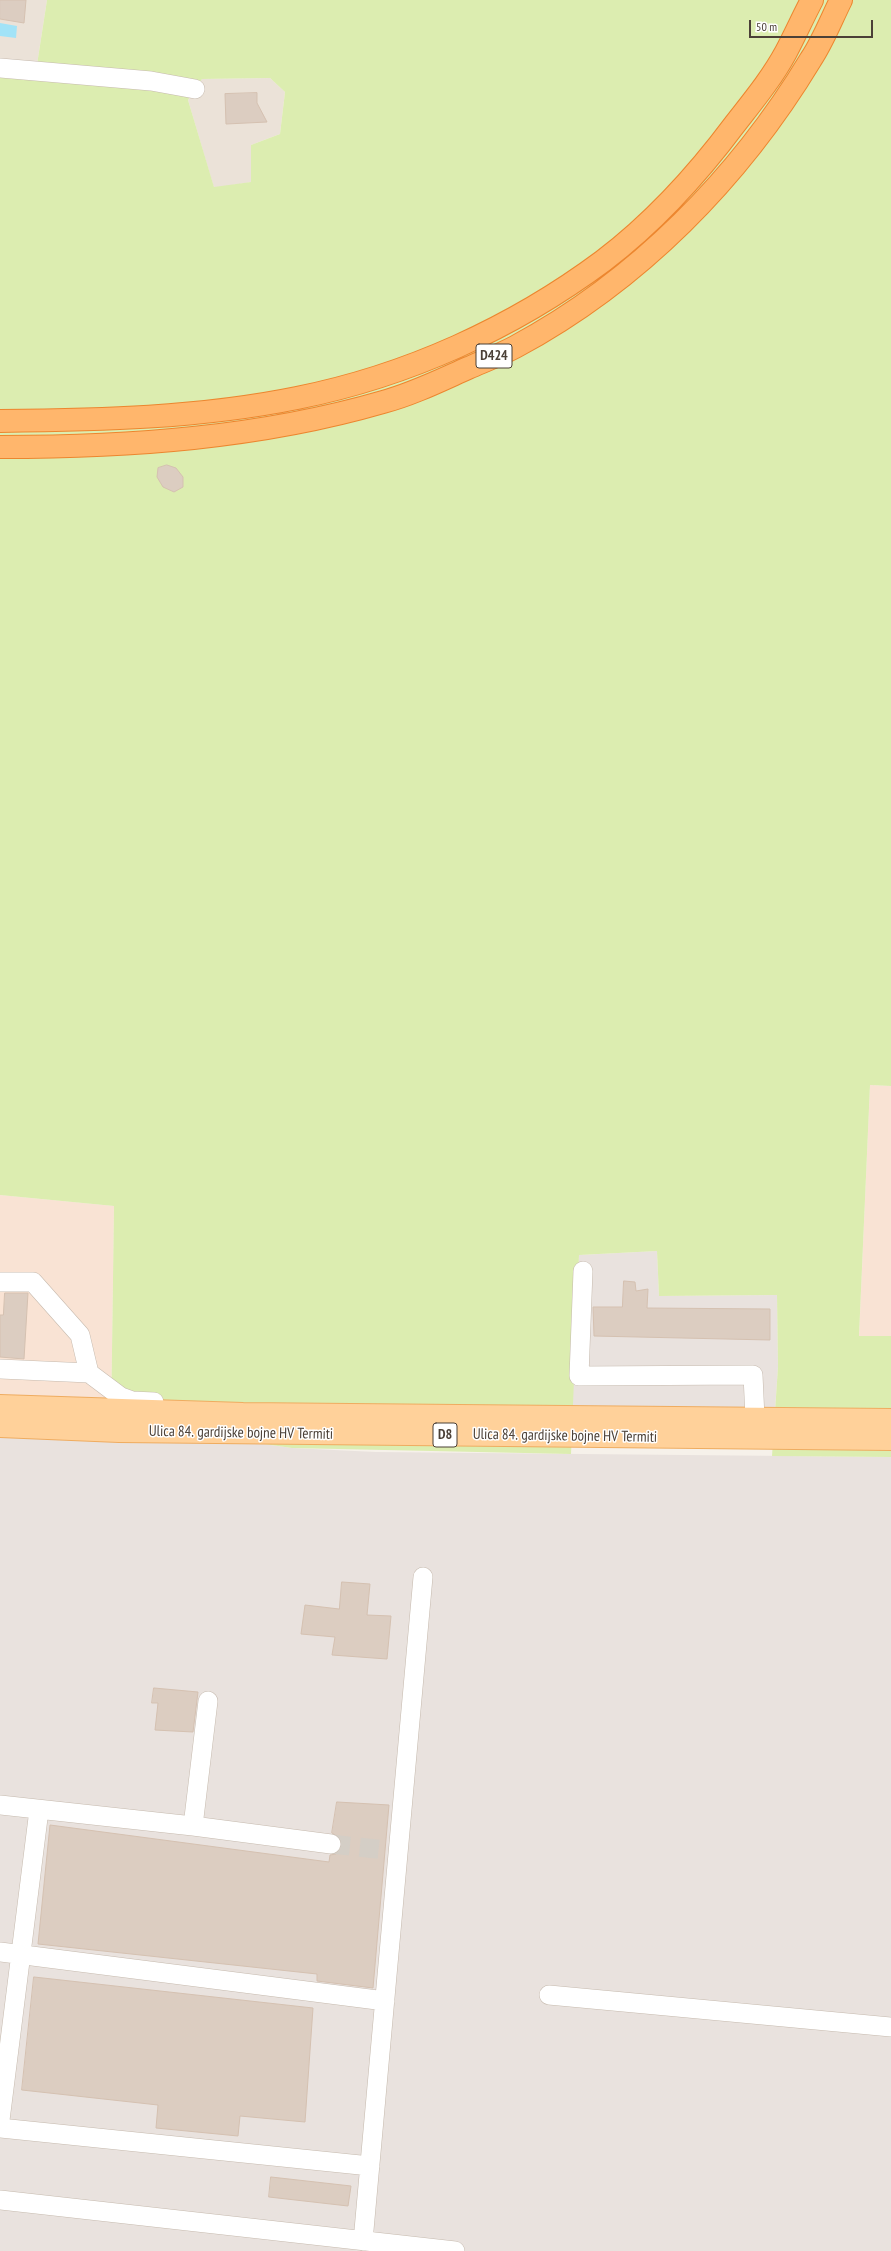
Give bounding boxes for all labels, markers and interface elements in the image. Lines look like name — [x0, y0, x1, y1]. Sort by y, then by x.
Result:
scale bar — [751, 12, 875, 38]
text: 50 m — [756, 19, 777, 34]
road number: D424 — [476, 344, 512, 368]
street label: Ulica 84. gardijske bojne HV Termiti — [149, 1422, 333, 1444]
road number: D8 — [433, 1423, 457, 1447]
street label: Ulica 84. gardijske bojne HV Termiti — [473, 1425, 657, 1447]

